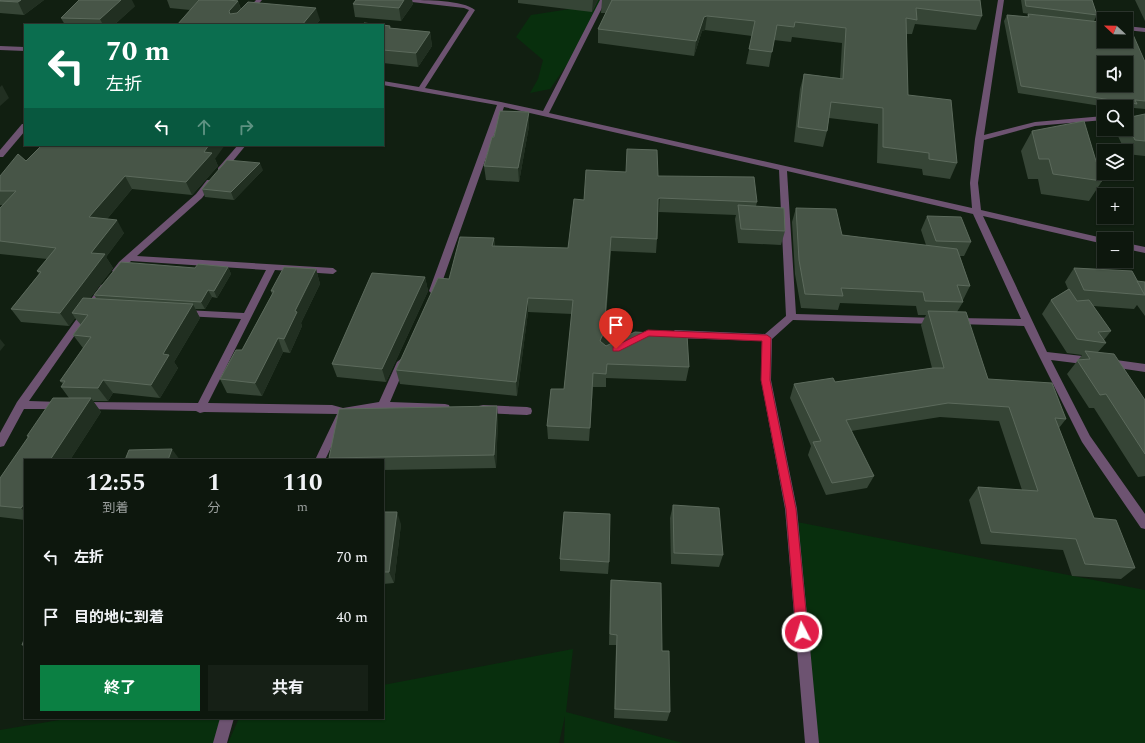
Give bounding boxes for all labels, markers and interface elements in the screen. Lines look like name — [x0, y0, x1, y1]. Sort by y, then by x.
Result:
north arrow — [1097, 12, 1133, 48]
map controls — [1097, 12, 1133, 268]
text: 70 m — [106, 30, 170, 73]
icon: left — [40, 40, 92, 92]
button: sound — [1097, 56, 1133, 92]
text: 左折 — [106, 71, 142, 98]
button: search — [1097, 100, 1133, 136]
icon: left — [151, 116, 173, 138]
icon: ahead — [193, 116, 215, 138]
icon: right — [235, 116, 257, 138]
button: layers — [1097, 144, 1133, 180]
button: + — [1097, 188, 1133, 224]
button: − — [1097, 232, 1133, 268]
pin — [599, 308, 633, 349]
icon: arrive — [605, 314, 627, 336]
text: 12:55 — [85, 465, 146, 501]
text: 1 — [207, 465, 221, 501]
text: 110 — [282, 465, 323, 501]
text: m — [297, 497, 308, 517]
text: 到着 — [103, 498, 129, 518]
text: 分 — [207, 498, 220, 518]
icon: left — [40, 546, 62, 568]
text: 左折 — [74, 546, 104, 569]
text: 70 m — [336, 546, 368, 569]
icon: arrive — [40, 606, 62, 628]
text: 目的地に到着 — [74, 606, 164, 629]
text: 40 m — [336, 606, 368, 629]
position arrow — [781, 611, 823, 653]
button: 終了 — [40, 665, 200, 711]
button: 共有 — [208, 665, 368, 711]

